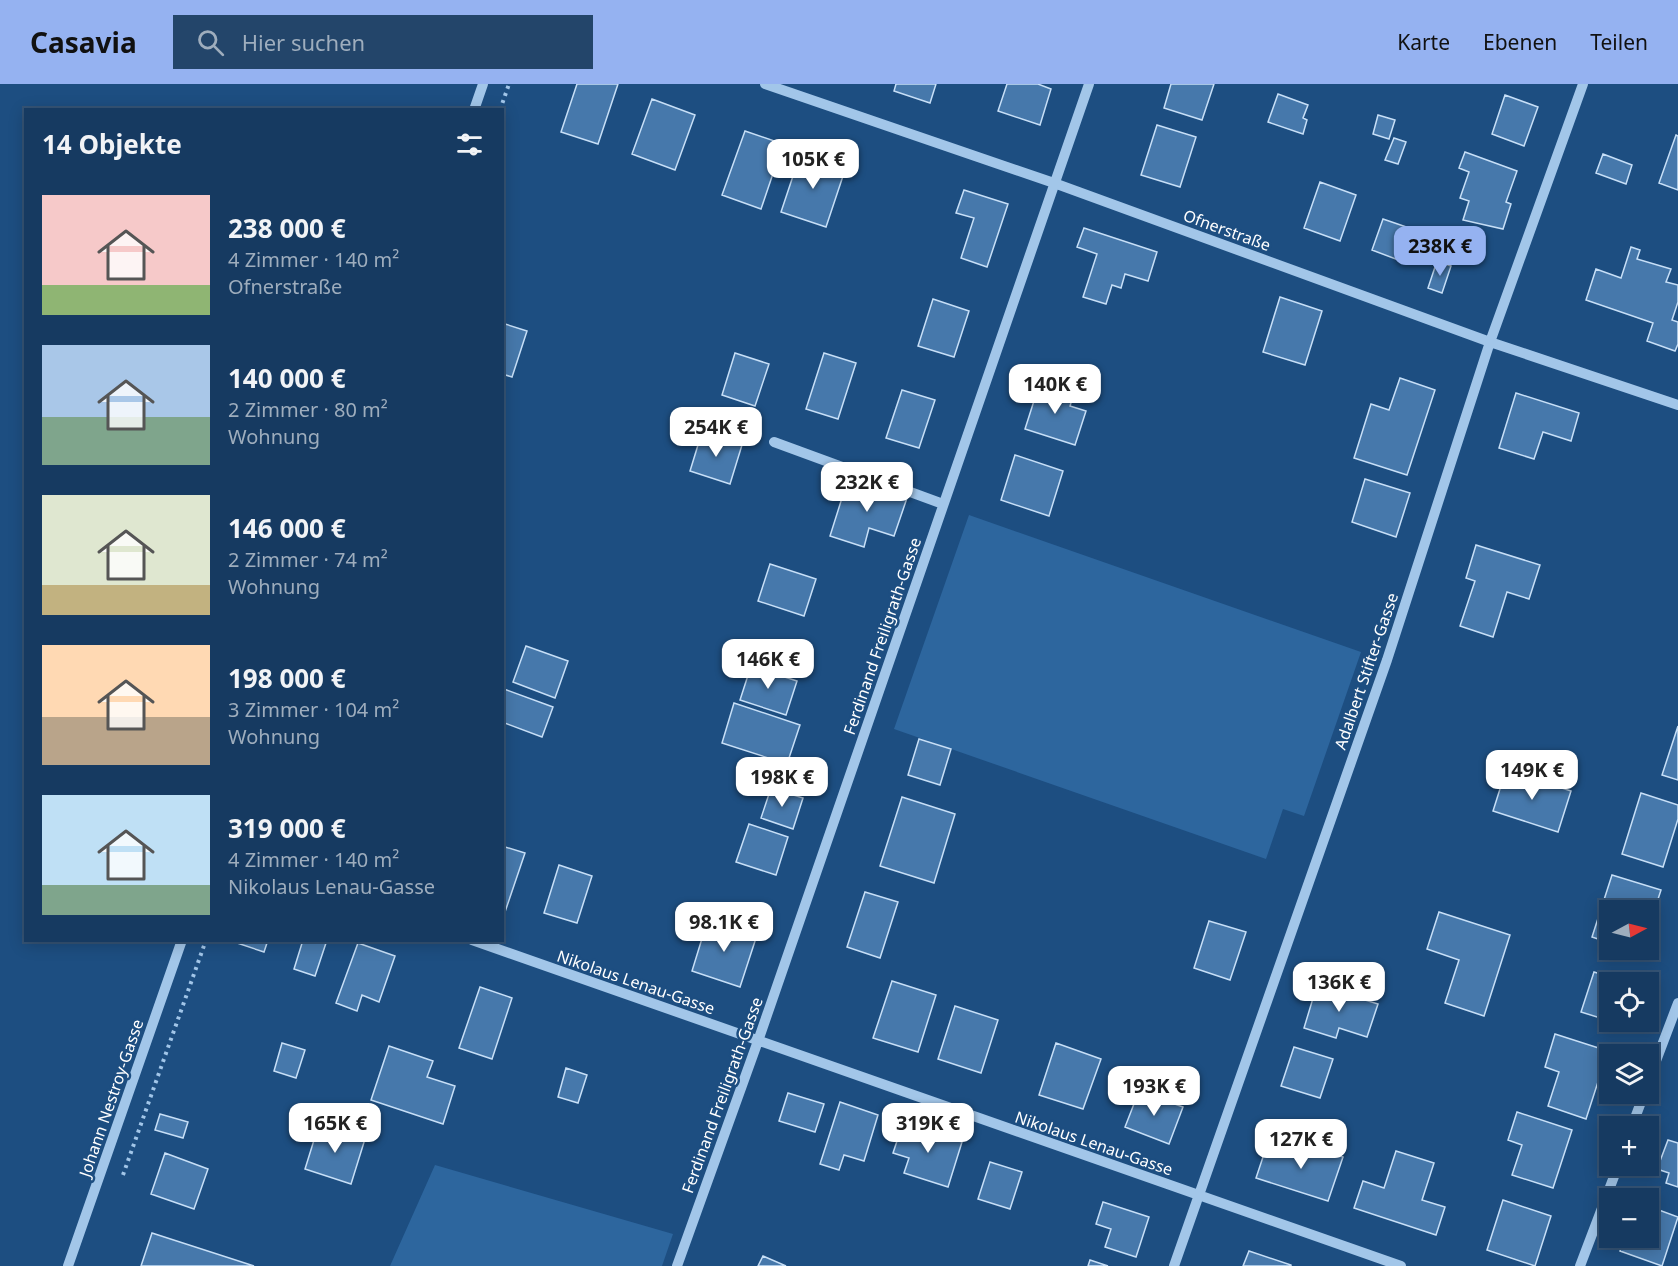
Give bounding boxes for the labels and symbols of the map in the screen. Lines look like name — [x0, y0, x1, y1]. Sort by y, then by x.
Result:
pin: 105K € — [764, 139, 862, 190]
street label: Ofnerstraße — [1180, 204, 1274, 256]
pin: 238K € — [1391, 226, 1489, 277]
pin: 140K € — [1006, 364, 1104, 415]
pin: 254K € — [667, 407, 765, 458]
pin: 232K € — [818, 462, 916, 513]
street label: Ferdinand Freiligrath-Gasse — [838, 534, 926, 738]
street label: Adalbert Stifter-Gasse — [1329, 590, 1403, 752]
pin: 146K € — [719, 639, 817, 690]
pin: 149K € — [1483, 750, 1581, 801]
pin: 198K € — [733, 757, 831, 808]
north arrow — [1599, 900, 1659, 960]
pin: 98.1K € — [669, 902, 779, 953]
street label: Nikolaus Lenau-Gasse — [554, 945, 718, 1019]
pin: 136K € — [1290, 962, 1388, 1013]
street label: Ferdinand Freiligrath-Gasse — [676, 994, 768, 1196]
street label: Johann Nestroy-Gasse — [73, 1016, 148, 1182]
pin: 193K € — [1105, 1066, 1203, 1117]
pin: 165K € — [286, 1103, 384, 1154]
pin: 319K € — [879, 1103, 977, 1154]
street label: Nikolaus Lenau-Gasse — [1012, 1106, 1176, 1180]
pin: 127K € — [1252, 1119, 1350, 1170]

